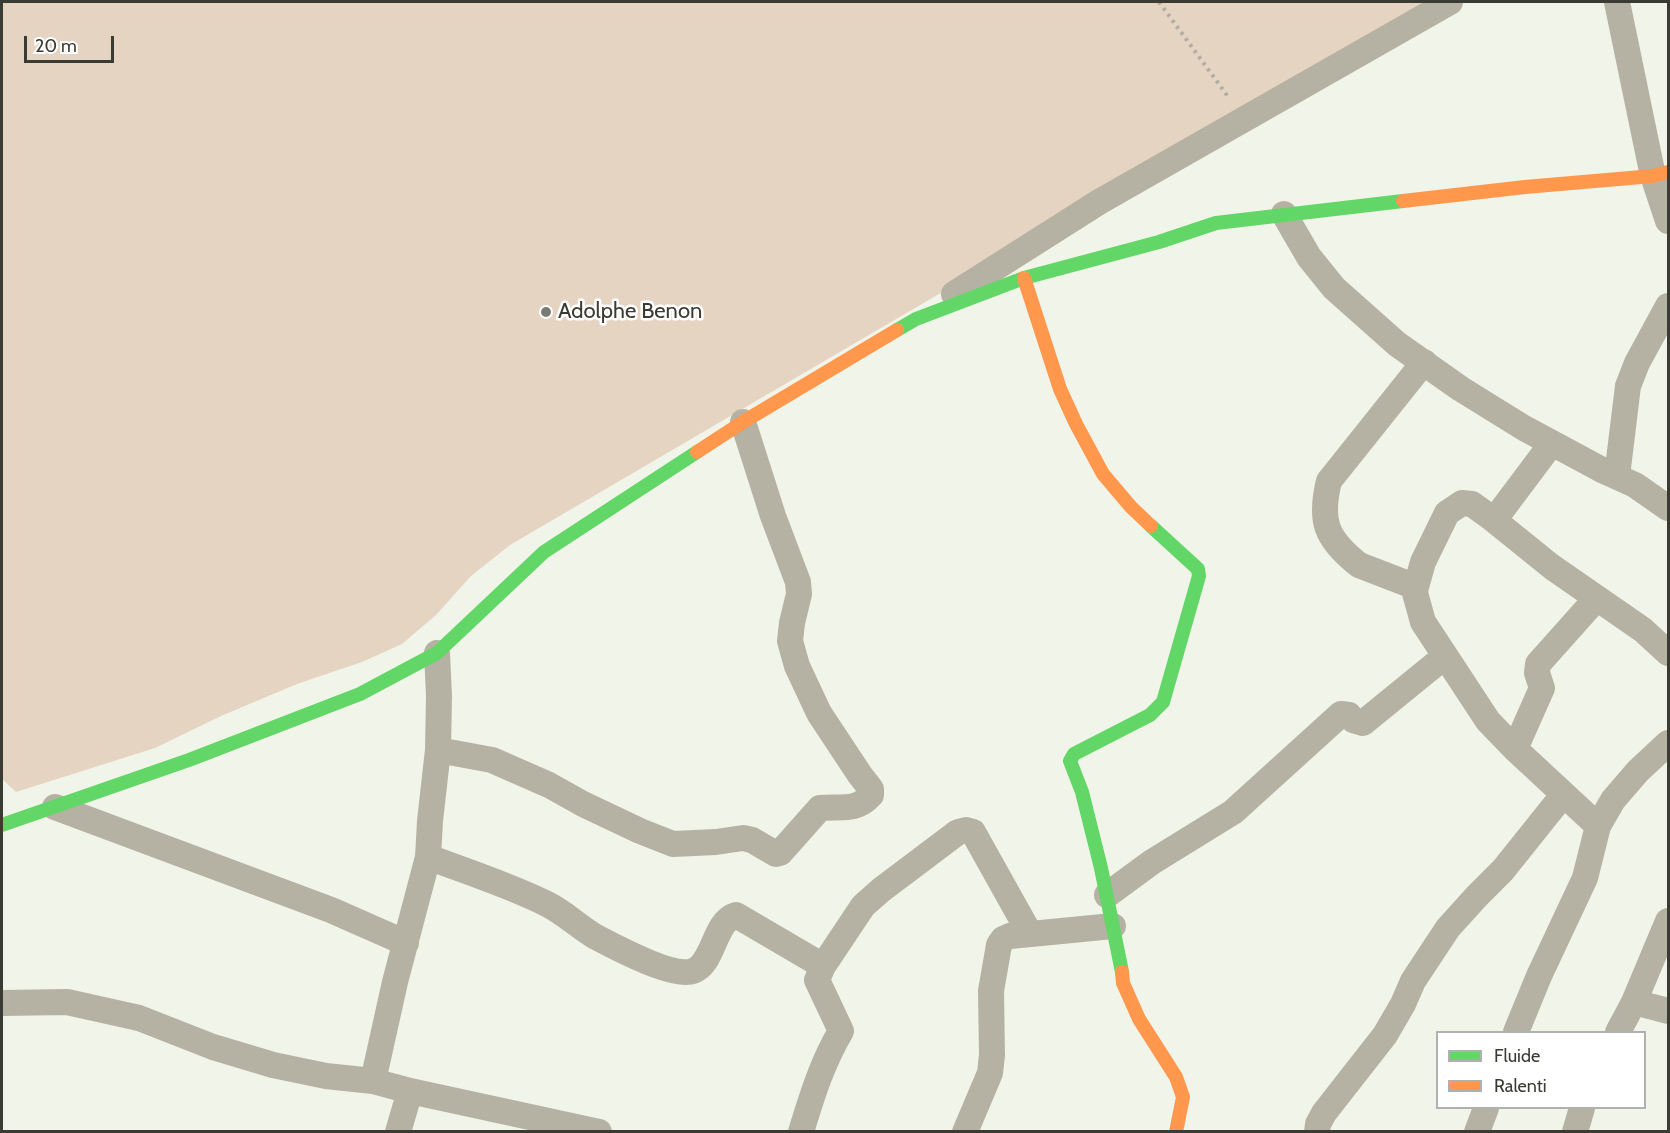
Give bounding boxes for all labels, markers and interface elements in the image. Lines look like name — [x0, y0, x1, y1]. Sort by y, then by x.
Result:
scale bar — [27, 24, 117, 62]
text: 20 m — [35, 35, 77, 57]
place label: Adolphe Benon — [558, 299, 702, 325]
marker: Adolphe Benon — [539, 305, 553, 319]
legend — [1436, 1031, 1646, 1109]
text: Fluide — [1494, 1045, 1540, 1067]
text: Ralenti — [1494, 1075, 1547, 1097]

